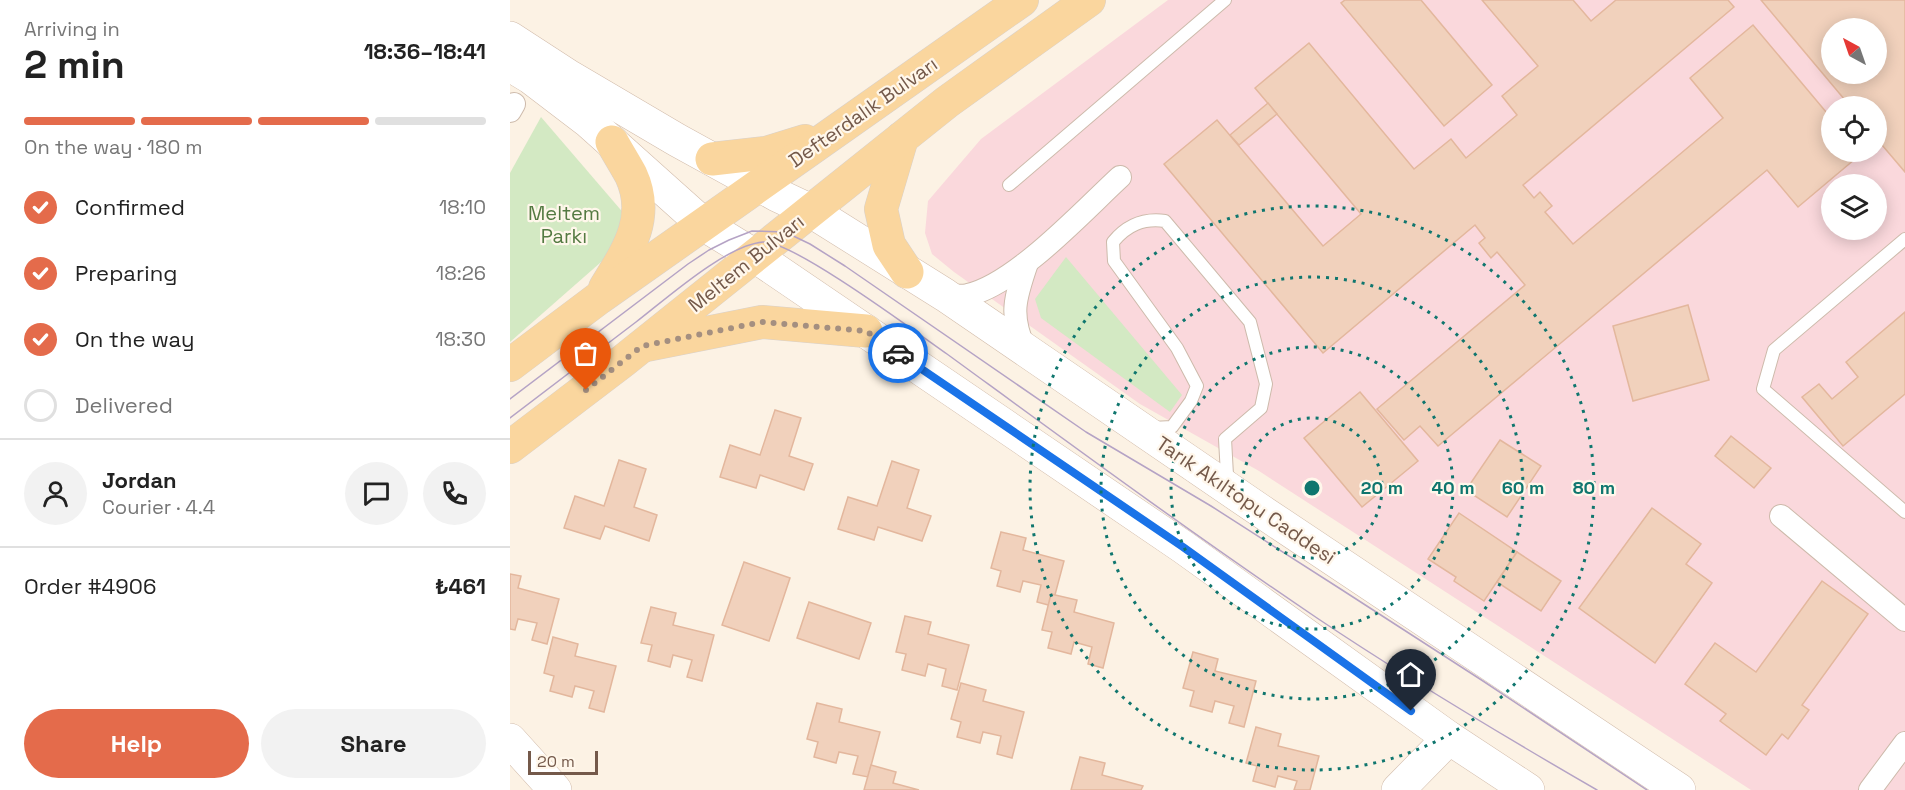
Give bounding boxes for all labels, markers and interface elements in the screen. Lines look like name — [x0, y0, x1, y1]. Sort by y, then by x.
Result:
text: Arriving in — [24, 16, 120, 42]
north arrow — [1821, 18, 1887, 84]
map controls — [1821, 18, 1887, 240]
text: 18:36–18:41 — [364, 37, 486, 65]
text: 2 min — [24, 40, 125, 89]
street label: Defterdalık Bulvarı — [783, 51, 943, 173]
button: locate — [1821, 96, 1887, 162]
text: On the way · 180 m — [24, 134, 203, 160]
button: layers — [1821, 174, 1887, 240]
icon: check — [24, 191, 57, 224]
text: Confirmed — [75, 193, 185, 221]
text: 18:10 — [439, 194, 486, 220]
park label: Meltem Parkı — [528, 200, 600, 249]
street label: Meltem Bulvarı — [683, 208, 809, 318]
icon: check — [24, 257, 57, 290]
text: Preparing — [75, 259, 177, 287]
text: 18:26 — [436, 260, 486, 286]
icon: check — [24, 323, 57, 356]
courier — [868, 323, 928, 383]
text: On the way — [75, 325, 194, 353]
text: 18:30 — [435, 326, 486, 352]
pin — [560, 328, 611, 390]
icon: bag — [569, 337, 602, 370]
icon: car — [882, 337, 915, 370]
text: Delivered — [75, 391, 173, 419]
street label: Tarık Akıltopu Caddesi — [1151, 430, 1341, 570]
button: person — [24, 462, 87, 525]
button: chat — [345, 462, 408, 525]
button: phone — [423, 462, 486, 525]
text: Jordan — [102, 466, 177, 494]
text: 20 m — [1361, 476, 1403, 499]
text: 40 m — [1431, 476, 1475, 499]
text: 60 m — [1502, 476, 1544, 499]
text: 80 m — [1573, 476, 1615, 499]
centre of rings — [1302, 478, 1322, 498]
text: Courier · 4.4 — [102, 494, 215, 520]
text: Order #4906 — [24, 572, 156, 600]
text: ₺461 — [435, 572, 486, 600]
pin — [1385, 649, 1436, 711]
icon: home — [1394, 658, 1427, 691]
button: Help — [24, 709, 249, 778]
button: Share — [261, 709, 486, 778]
scale bar — [528, 748, 598, 776]
text: 20 m — [537, 751, 575, 772]

